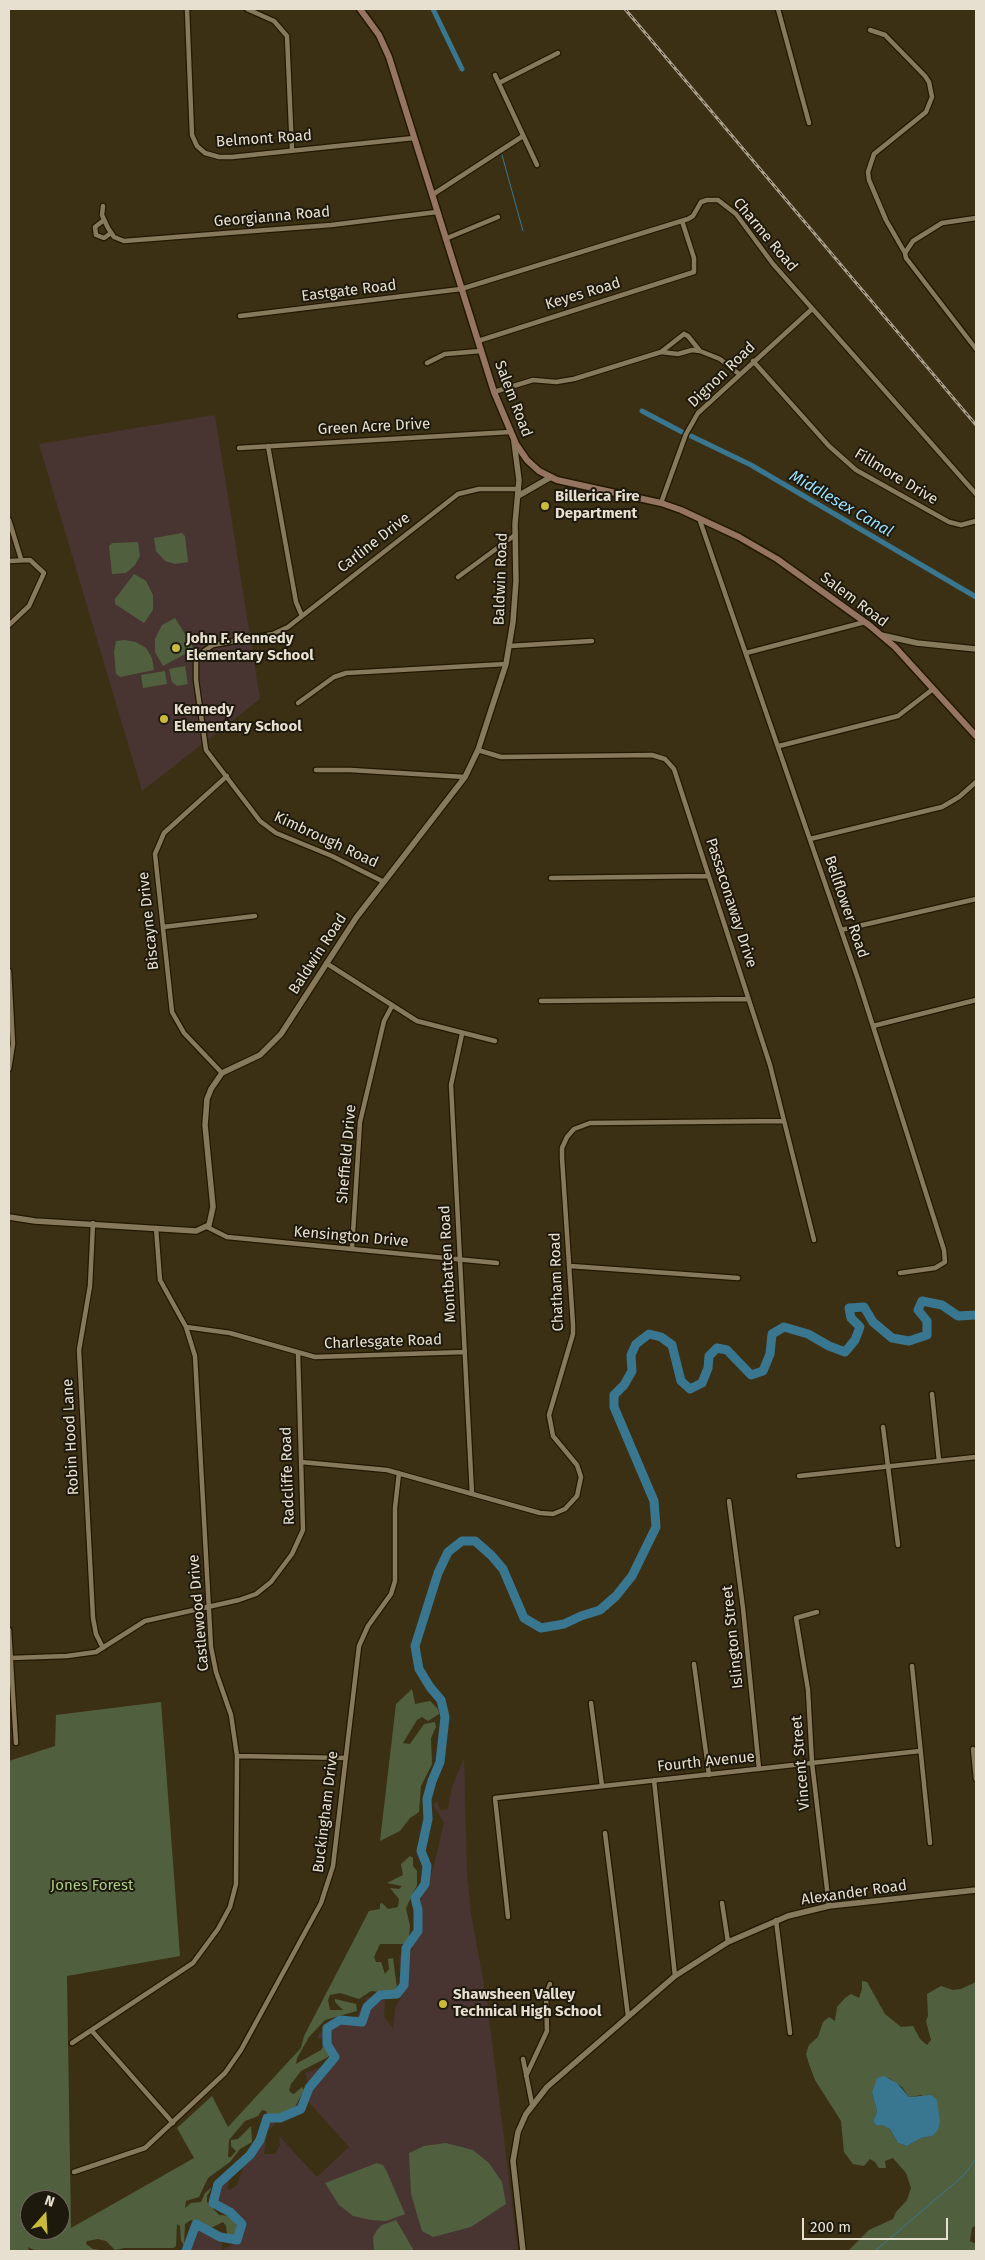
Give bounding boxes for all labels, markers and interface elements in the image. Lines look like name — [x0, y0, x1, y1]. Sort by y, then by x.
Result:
street label: Belmont Road — [215, 127, 313, 151]
street label: Charme Road — [729, 195, 801, 275]
street label: Georgianna Road — [213, 203, 331, 231]
street label: Keyes Road — [543, 274, 623, 314]
street label: Eastgate Road — [300, 276, 398, 306]
street label: Dignon Road — [685, 338, 759, 412]
street label: Salem Road — [490, 358, 536, 440]
street label: Green Acre Drive — [317, 415, 431, 439]
street label: Fillmore Drive — [851, 445, 941, 509]
water label: Middlesex Canal — [786, 467, 896, 541]
place label: Billerica Fire Department — [555, 488, 640, 523]
marker: Billerica Fire Department — [539, 500, 551, 512]
street label: Carline Drive — [334, 509, 414, 577]
street label: Baldwin Road — [490, 532, 512, 626]
street label: Salem Road — [817, 569, 891, 631]
place label: John F. Kennedy Elementary School — [186, 630, 314, 665]
marker: John F. Kennedy Elementary School — [170, 642, 182, 654]
place label: Kennedy Elementary School — [174, 701, 302, 736]
marker: Kennedy Elementary School — [158, 713, 170, 725]
street label: Kimbrough Road — [271, 808, 381, 872]
street label: Passaconaway Drive — [702, 836, 760, 970]
street label: Bellflower Road — [820, 854, 872, 960]
street label: Biscayne Drive — [135, 871, 163, 971]
street label: Baldwin Road — [285, 910, 351, 998]
street label: Sheffield Drive — [334, 1104, 360, 1204]
street label: Montbatten Road — [436, 1205, 460, 1323]
street label: Kensington Drive — [293, 1223, 409, 1251]
street label: Chatham Road — [546, 1232, 568, 1332]
street label: Charlesgate Road — [324, 1331, 442, 1353]
street label: Robin Hood Lane — [59, 1378, 83, 1496]
street label: Radcliffe Road — [277, 1426, 299, 1526]
street label: Castlewood Drive — [185, 1554, 213, 1672]
street label: Islington Street — [719, 1584, 747, 1690]
street label: Vincent Street — [788, 1715, 814, 1811]
street label: Fourth Avenue — [656, 1748, 756, 1776]
street label: Buckingham Drive — [310, 1750, 342, 1874]
park label: Jones Forest — [51, 1877, 133, 1895]
street label: Alexander Road — [800, 1877, 908, 1909]
place label: Shawsheen Valley Technical High School — [453, 1986, 601, 2021]
marker: Shawsheen Valley Technical High School — [437, 1998, 449, 2010]
north arrow — [20, 2190, 70, 2240]
text: N — [43, 2192, 57, 2211]
scale bar — [805, 2208, 951, 2240]
text: 200 m — [810, 2218, 851, 2236]

